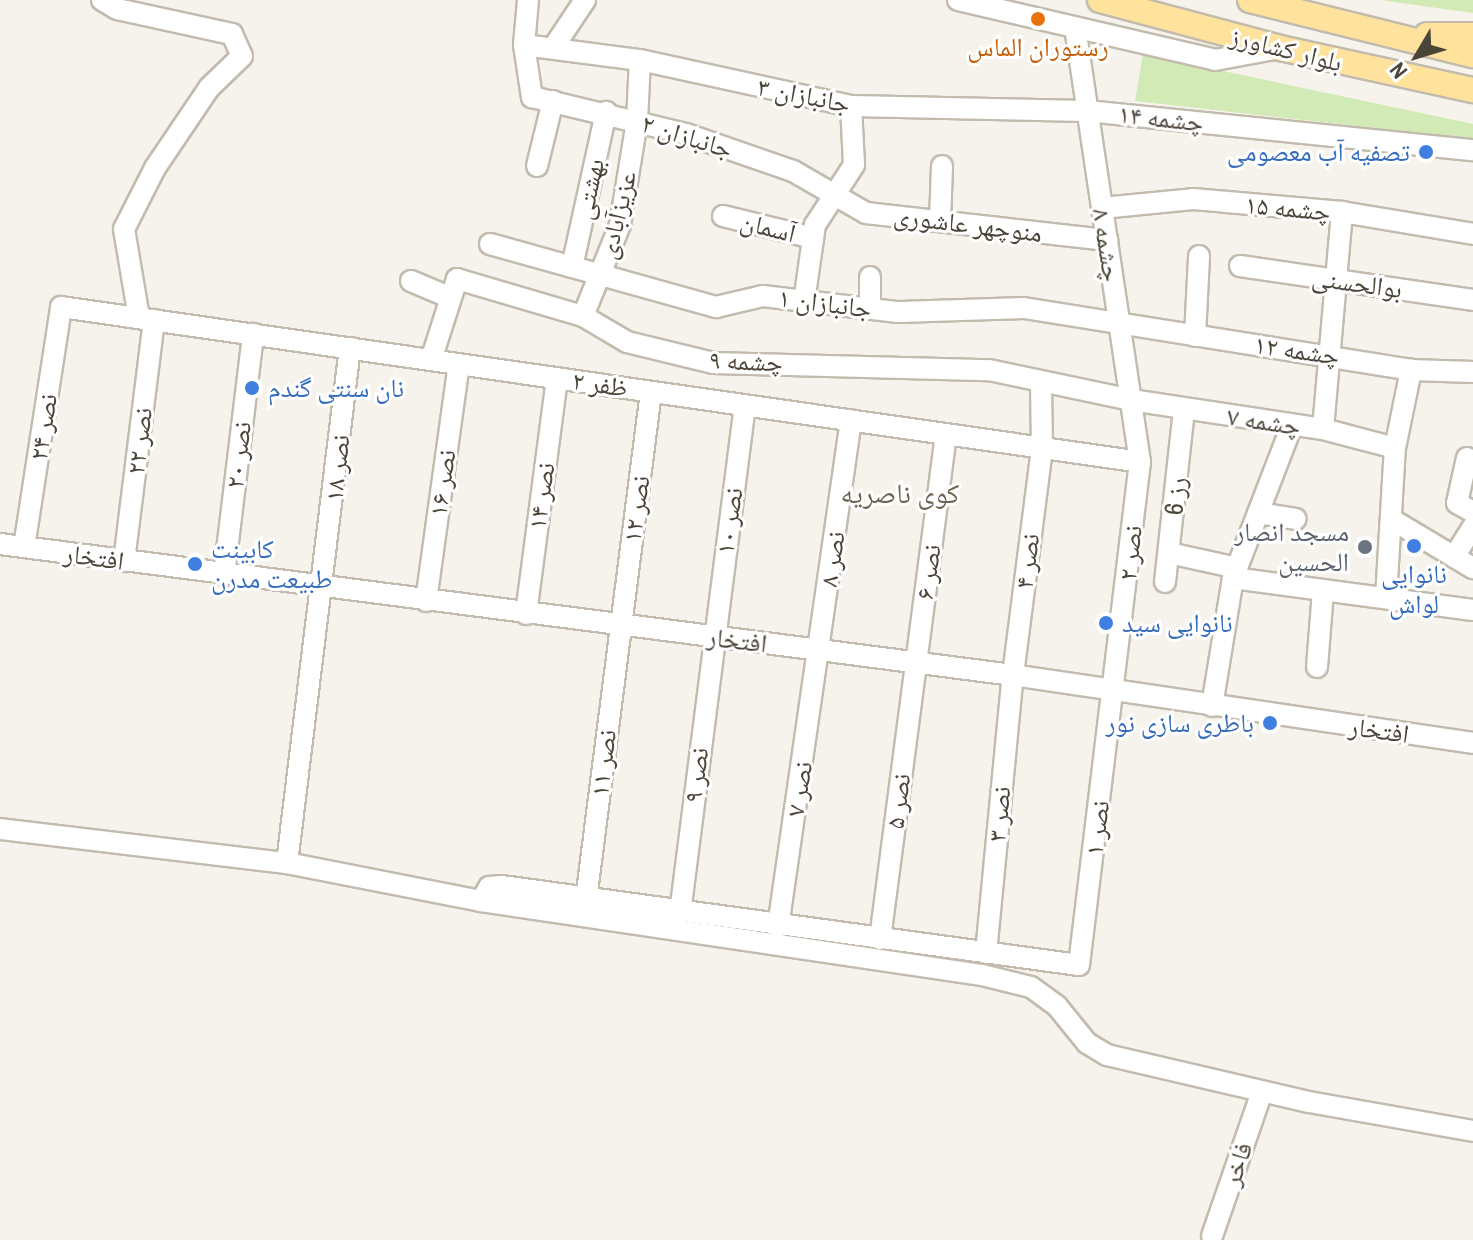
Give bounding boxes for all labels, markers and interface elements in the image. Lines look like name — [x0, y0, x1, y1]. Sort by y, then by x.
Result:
marker: رستوران الماس — [1029, 10, 1047, 28]
north arrow — [1377, 16, 1457, 96]
street label: بلوار کشاورز — [1227, 20, 1345, 78]
place label: رستوران الماس — [967, 31, 1109, 63]
text: N — [1382, 56, 1414, 85]
street label: جانبازان ۳ — [755, 71, 853, 119]
street label: چشمه ۱۴ — [1117, 98, 1205, 138]
street label: جانبازان ۲ — [638, 107, 736, 165]
place label: تصفیه آب معصومی — [1227, 136, 1410, 168]
marker: تصفیه آب معصومی — [1417, 143, 1435, 161]
street label: بهشتی — [567, 156, 611, 222]
street label: عزیزآبادی — [591, 168, 643, 262]
street label: چشمه ۱۵ — [1244, 189, 1332, 227]
street label: منوچهر عاشوری — [892, 199, 1044, 249]
street label: آسمان — [737, 205, 799, 249]
street label: چشمه ۸ — [1086, 206, 1128, 284]
street label: بوالحسنی — [1310, 261, 1404, 305]
street label: جانبازان ۱ — [777, 282, 873, 324]
street label: چشمه ۱۲ — [1252, 329, 1342, 371]
street label: چشمه ۹ — [709, 344, 783, 378]
street label: ظفر ۲ — [570, 365, 630, 403]
place label: نان سنتی گندم — [268, 372, 404, 404]
marker: نان سنتی گندم — [243, 379, 261, 397]
street label: نصر ۲۴ — [22, 391, 64, 463]
street label: چشمه ۷ — [1225, 400, 1303, 442]
street label: نصر ۲۲ — [119, 406, 159, 476]
street label: نصر ۲۰ — [218, 420, 258, 490]
street label: نصر ۱۸ — [318, 433, 356, 503]
street label: نصر ۱۶ — [422, 448, 462, 518]
street label: نصر ۱۴ — [521, 461, 561, 531]
street label: نصر ۱۲ — [616, 474, 656, 544]
district label: کوی ناصریه — [841, 476, 959, 510]
street label: رز 6 — [1158, 476, 1192, 516]
street label: نصر ۱۰ — [709, 486, 749, 556]
place label: مسجد انصار الحسین — [1234, 516, 1349, 578]
street label: نصر ۲ — [1112, 524, 1148, 582]
street label: نصر ۸ — [813, 529, 851, 589]
street label: نصر ۴ — [1008, 532, 1046, 590]
place label: کابینت طبیعت مدرن — [211, 533, 332, 594]
street label: افتخار — [62, 537, 126, 577]
marker: نانوایی لواش — [1405, 537, 1423, 555]
marker: مسجد انصار الحسین — [1356, 538, 1374, 556]
street label: نصر ۶ — [909, 542, 947, 602]
marker: کابینت طبیعت مدرن — [186, 555, 204, 573]
place label: نانوایی لواش — [1381, 558, 1447, 620]
place label: نانوایی‌ سید — [1122, 607, 1233, 639]
marker: نانوایی‌ سید — [1097, 614, 1115, 632]
street label: افتخار — [705, 621, 769, 659]
place label: باطری سازی نور — [1106, 707, 1254, 739]
street label: افتخار — [1347, 710, 1411, 750]
marker: باطری سازی نور — [1261, 714, 1279, 732]
street label: نصر ۱۱ — [583, 728, 623, 798]
street label: نصر ۹ — [677, 746, 715, 804]
street label: نصر ۷ — [779, 759, 819, 819]
street label: نصر ۵ — [879, 772, 917, 830]
street label: نصر ۳ — [981, 785, 1017, 843]
street label: نصر ۱ — [1078, 799, 1116, 857]
street label: فاخر — [1215, 1138, 1259, 1190]

